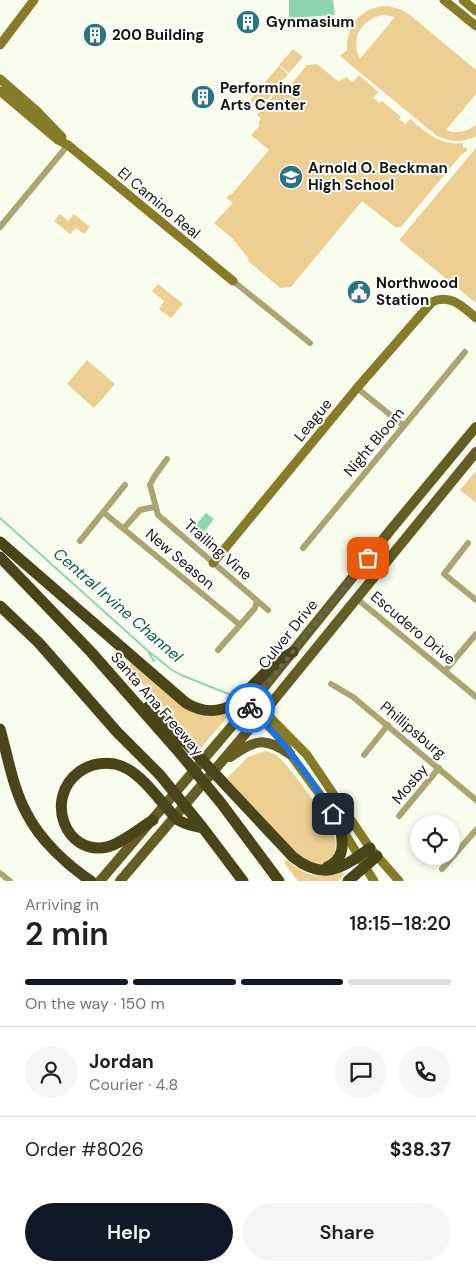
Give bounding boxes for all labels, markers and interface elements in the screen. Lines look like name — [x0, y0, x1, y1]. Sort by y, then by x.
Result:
building icon: Gynmasium — [235, 9, 261, 35]
place label: Gynmasium — [266, 12, 354, 32]
building icon: 200 Building — [82, 22, 108, 48]
place label: 200 Building — [112, 25, 204, 45]
place label: Performing Arts Center — [220, 78, 306, 115]
building icon: Performing Arts Center — [190, 84, 216, 110]
place label: Arnold O. Beckman High School — [308, 158, 448, 195]
street label: El Camino Real — [114, 163, 204, 243]
school or university icon: Arnold O. Beckman High School — [278, 164, 304, 190]
place label: Northwood Station — [376, 273, 458, 310]
public building icon: Northwood Station — [346, 279, 372, 305]
street label: League — [290, 394, 336, 446]
street label: Night Bloom — [339, 403, 409, 481]
street label: Trailing Vine — [180, 515, 256, 585]
street label: New Season — [141, 524, 219, 594]
pin — [347, 537, 389, 579]
water label: Central Irvine Channel — [49, 543, 187, 667]
icon: bag — [354, 544, 382, 572]
street label: Escudero Drive — [366, 587, 460, 669]
street label: Culver Drive — [254, 595, 322, 673]
street label: Santa Ana Freeway — [106, 648, 208, 761]
courier — [225, 683, 275, 733]
icon: bike — [236, 694, 264, 722]
street label: Phillipsburg — [376, 697, 450, 763]
street label: Mosby — [388, 759, 433, 808]
pin — [312, 793, 354, 835]
icon: home — [319, 800, 347, 828]
map controls — [410, 815, 460, 865]
button: locate — [410, 815, 460, 865]
text: Arriving in — [25, 894, 99, 915]
text: 18:15–18:20 — [349, 911, 451, 936]
text: 2 min — [25, 913, 109, 955]
text: On the way · 150 m — [25, 993, 165, 1014]
button: person — [25, 1046, 77, 1098]
button: chat — [335, 1046, 387, 1098]
button: phone — [399, 1046, 451, 1098]
text: Jordan — [89, 1049, 154, 1074]
text: Courier · 4.8 — [89, 1074, 178, 1095]
text: Order #8026 — [25, 1137, 144, 1162]
text: $38.37 — [390, 1137, 451, 1162]
button: Help — [25, 1203, 233, 1261]
button: Share — [243, 1203, 451, 1261]

